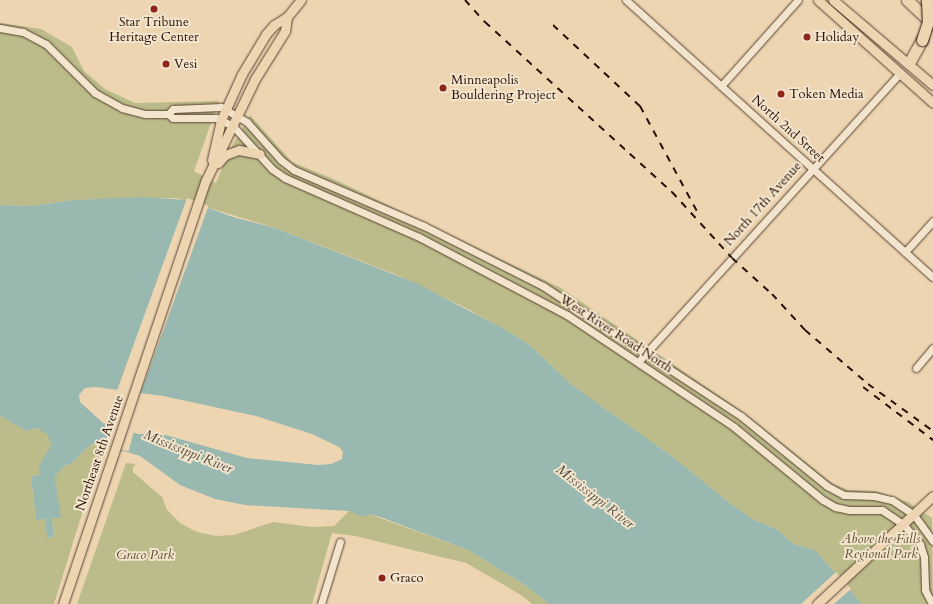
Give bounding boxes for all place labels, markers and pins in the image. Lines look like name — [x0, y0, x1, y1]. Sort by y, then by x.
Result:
marker: Star Tribune Heritage Center — [149, 4, 159, 14]
place label: Star Tribune Heritage Center — [109, 15, 199, 46]
place label: Holiday — [815, 29, 859, 45]
marker: Holiday — [802, 32, 812, 42]
place label: Vesi — [174, 56, 197, 72]
marker: Vesi — [161, 59, 171, 69]
place label: Minneapolis Bouldering Project — [451, 73, 556, 104]
marker: Minneapolis Bouldering Project — [438, 83, 448, 93]
place label: Token Media — [789, 86, 864, 102]
marker: Token Media — [776, 89, 786, 99]
place label: Graco — [390, 570, 424, 586]
marker: Graco — [377, 573, 387, 583]

